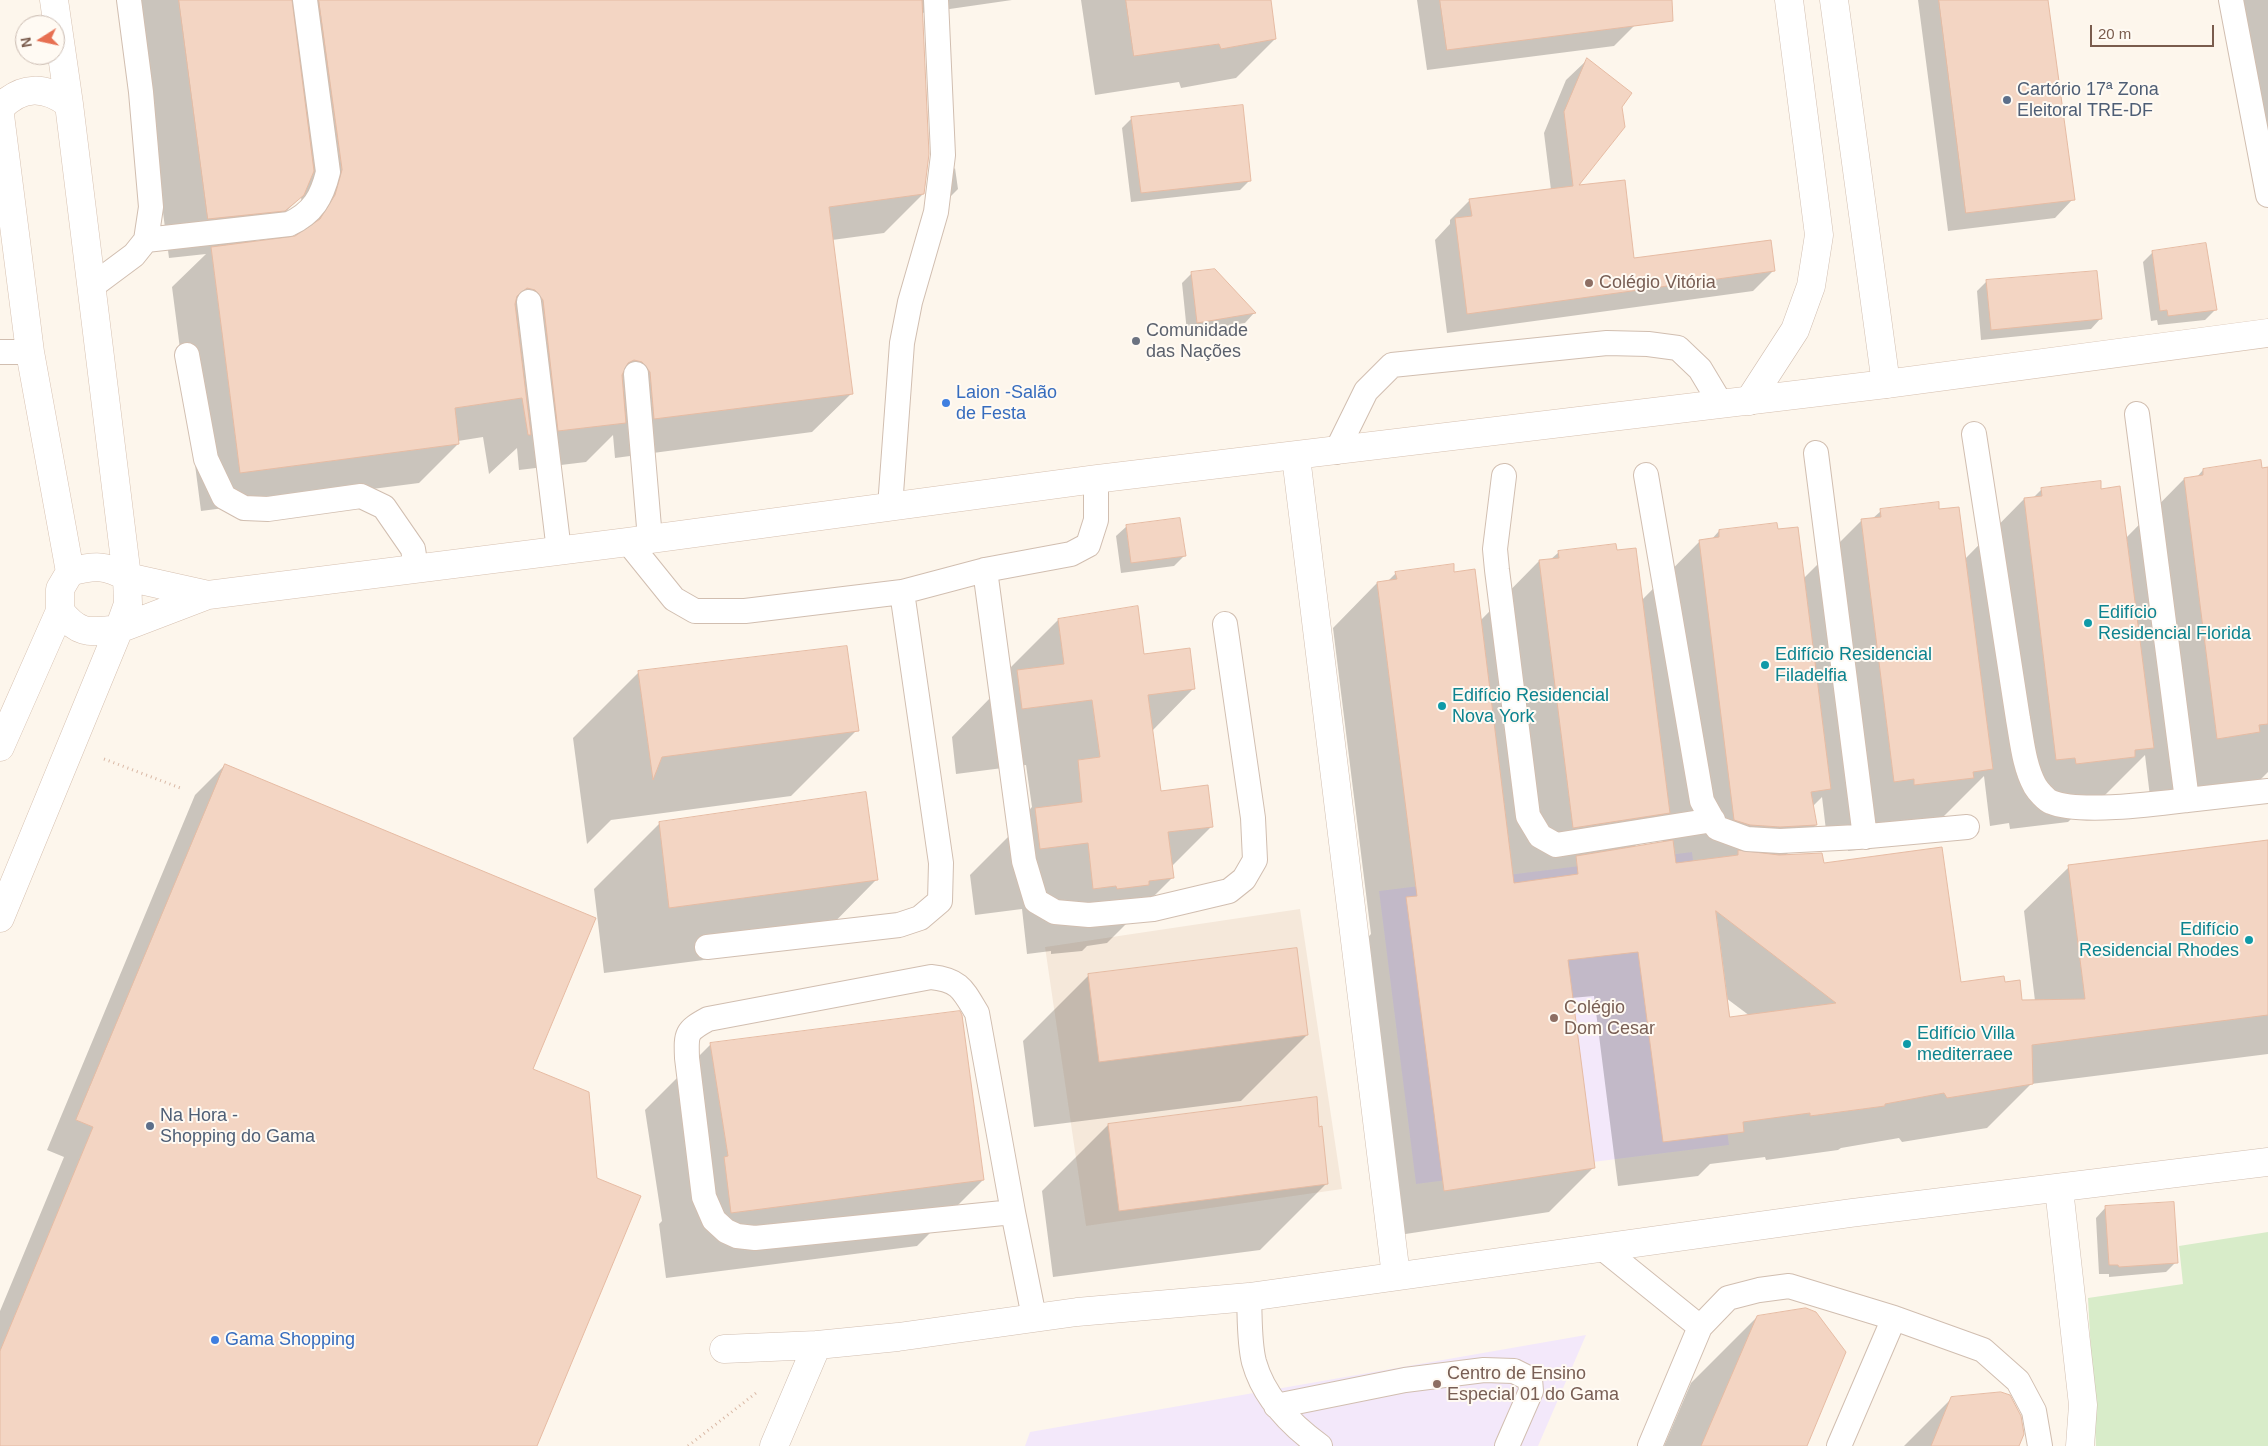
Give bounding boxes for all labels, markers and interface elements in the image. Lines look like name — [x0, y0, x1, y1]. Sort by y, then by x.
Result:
north arrow — [15, 15, 65, 65]
scale bar — [2093, 15, 2217, 47]
text: 20 m — [2098, 25, 2131, 42]
text: N — [17, 36, 35, 49]
place label: Cartório 17ª Zona Eleitoral TRE-DF — [2017, 79, 2159, 122]
marker: Cartório 17ª Zona Eleitoral TRE-DF — [2001, 94, 2013, 106]
place label: Colégio Vitória — [1599, 272, 1716, 294]
marker: Colégio Vitória — [1583, 277, 1595, 289]
place label: Comunidade das Nações — [1146, 320, 1248, 362]
marker: Comunidade das Nações — [1130, 335, 1142, 347]
place label: Laion -Salão de Festa — [956, 382, 1057, 424]
marker: Laion -Salão de Festa — [940, 397, 952, 409]
place label: Edifício Residencial Florida — [2098, 602, 2251, 644]
marker: Edifício Residencial Florida — [2082, 617, 2094, 629]
place label: Edifício Residencial Filadelfia — [1775, 644, 1932, 686]
marker: Edifício Residencial Filadelfia — [1759, 659, 1771, 671]
place label: Edifício Residencial Nova York — [1452, 685, 1609, 728]
marker: Edifício Residencial Nova York — [1436, 700, 1448, 712]
place label: Edifício Residencial Rhodes — [2079, 919, 2239, 962]
marker: Edifício Residencial Rhodes — [2243, 934, 2255, 946]
place label: Colégio Dom Cesar — [1564, 997, 1655, 1040]
marker: Colégio Dom Cesar — [1548, 1012, 1560, 1024]
place label: Edifício Villa mediterraee — [1917, 1023, 2015, 1066]
marker: Edifício Villa mediterraee — [1901, 1038, 1913, 1050]
place label: Na Hora - Shopping do Gama — [160, 1105, 315, 1148]
marker: Na Hora - Shopping do Gama — [144, 1120, 156, 1132]
place label: Gama Shopping — [225, 1329, 355, 1351]
marker: Gama Shopping — [209, 1334, 221, 1346]
place label: Centro de Ensino Especial 01 do Gama — [1447, 1363, 1619, 1406]
marker: Centro de Ensino Especial 01 do Gama — [1431, 1378, 1443, 1390]

